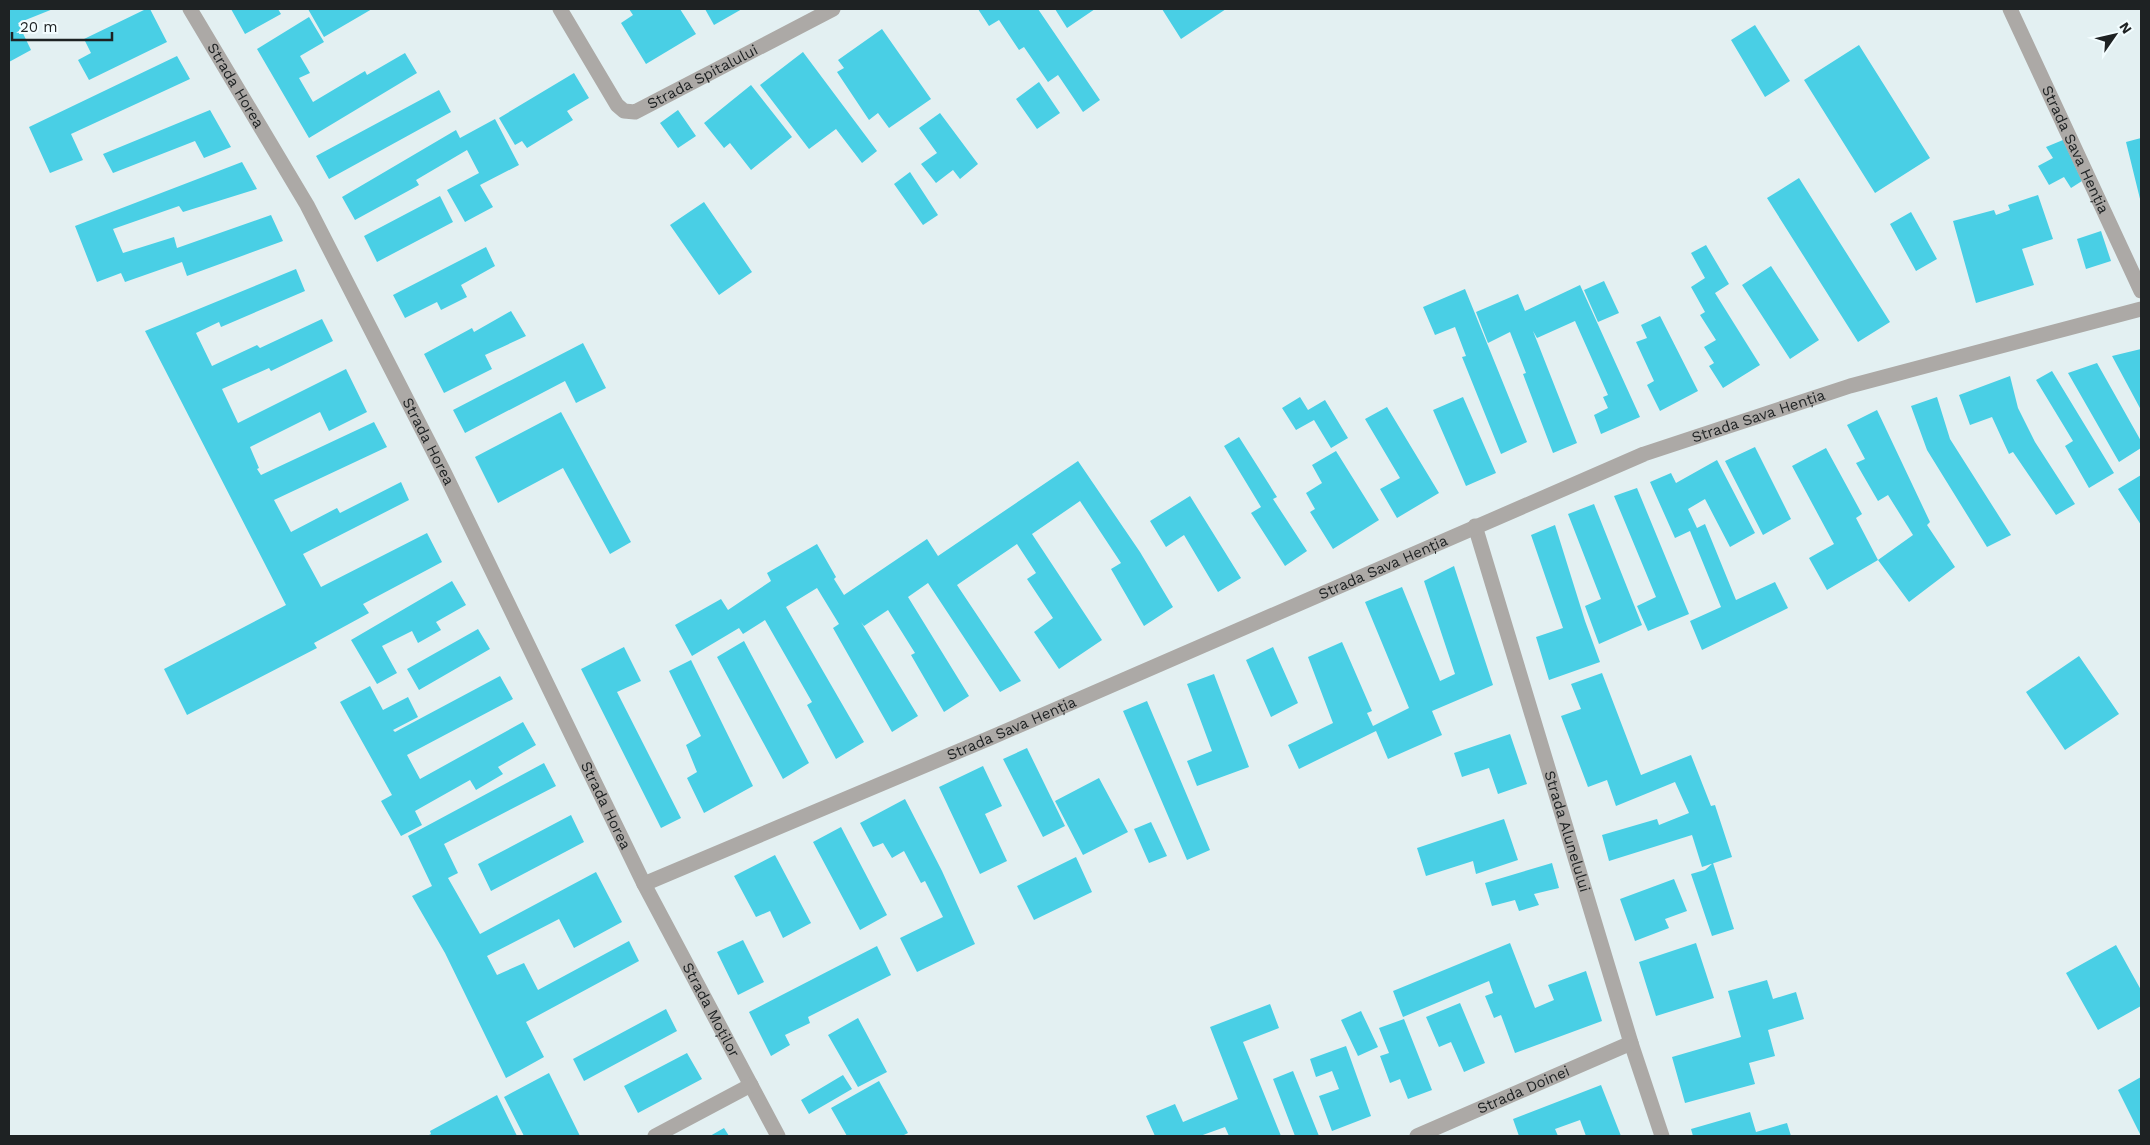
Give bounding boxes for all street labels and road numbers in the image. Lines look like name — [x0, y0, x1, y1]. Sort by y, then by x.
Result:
street label: Strada Horea — [203, 40, 268, 132]
street label: Strada Spitalului — [644, 41, 761, 113]
street label: Strada Sava Henția — [2038, 83, 2113, 217]
street label: Strada Sava Henția — [1689, 386, 1828, 447]
street label: Strada Horea — [398, 395, 458, 489]
street label: Strada Sava Henția — [1316, 531, 1451, 603]
street label: Strada Sava Henția — [944, 692, 1079, 764]
street label: Strada Horea — [577, 758, 635, 853]
street label: Strada Alunelului — [1540, 769, 1594, 894]
street label: Strada Moților — [678, 960, 743, 1060]
street label: Strada Doinei — [1474, 1062, 1572, 1118]

